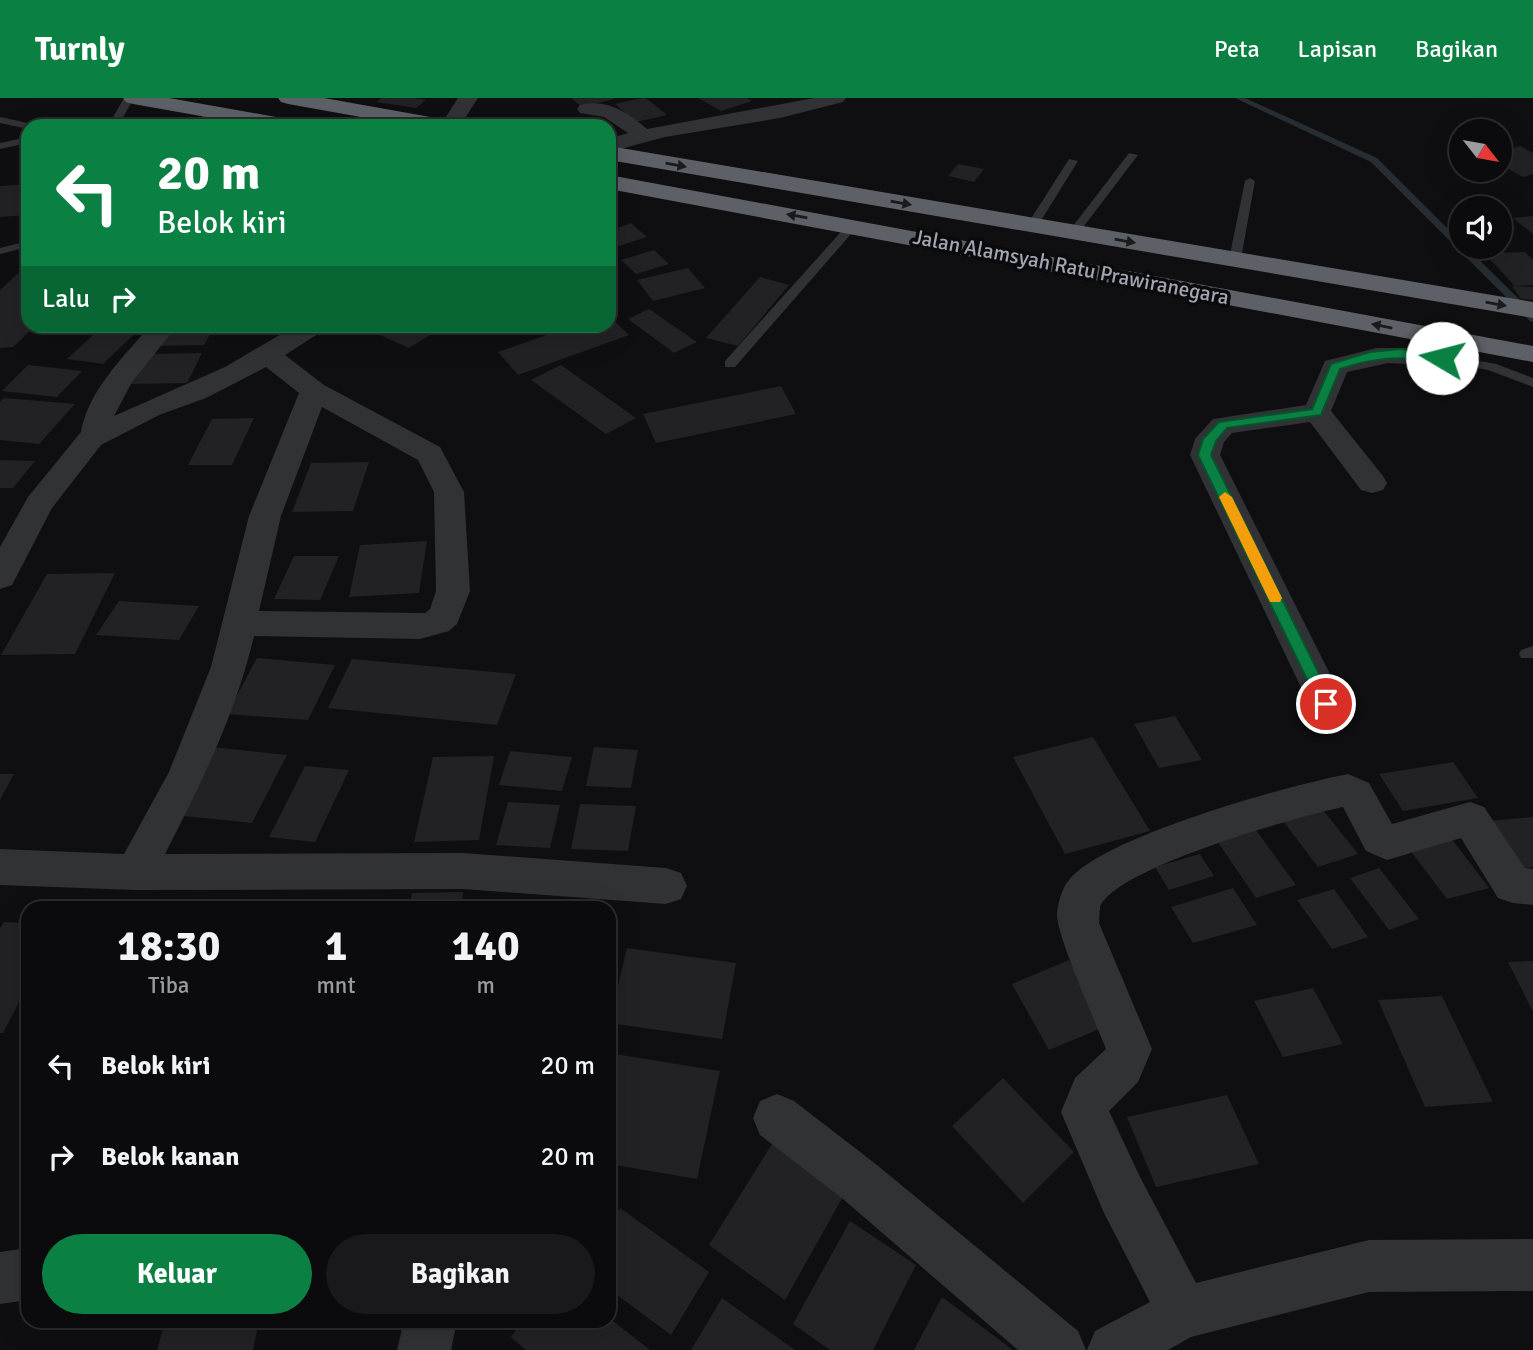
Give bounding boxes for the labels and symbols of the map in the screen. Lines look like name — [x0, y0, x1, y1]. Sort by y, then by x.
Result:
north arrow — [1449, 119, 1512, 182]
one-way arrow — [665, 160, 687, 171]
one-way arrow — [890, 198, 912, 209]
one-way arrow — [786, 210, 808, 221]
street label: Jalan Alamsyah Ratu Prawiranegara — [911, 224, 1231, 310]
one-way arrow — [1114, 236, 1136, 247]
one-way arrow — [1485, 299, 1507, 310]
one-way arrow — [1371, 320, 1393, 331]
position arrow — [1405, 321, 1479, 395]
pin — [1296, 674, 1356, 734]

